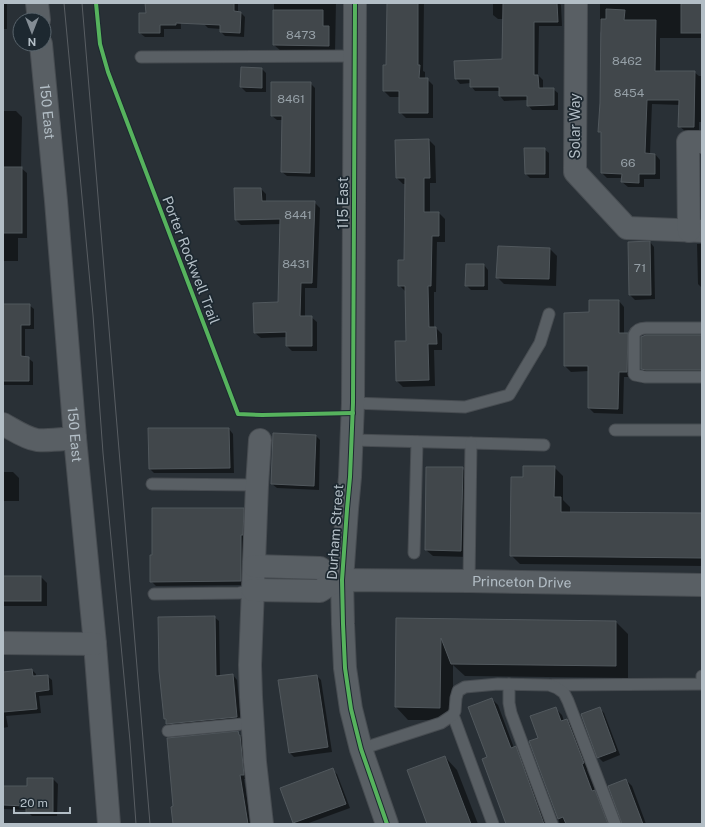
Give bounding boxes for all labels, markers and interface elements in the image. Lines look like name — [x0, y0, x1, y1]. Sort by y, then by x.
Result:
north arrow — [12, 12, 52, 52]
house number: 8473 — [286, 28, 316, 42]
text: N — [28, 36, 36, 48]
house number: 8462 — [612, 54, 642, 68]
street label: 150 East — [37, 83, 58, 140]
house number: 8454 — [614, 86, 645, 100]
house number: 8461 — [277, 92, 305, 106]
street label: Solar Way — [567, 93, 583, 159]
house number: 66 — [621, 156, 635, 170]
street label: 115 East — [335, 177, 351, 229]
street label: Porter Rockwell Trail — [159, 194, 223, 326]
house number: 8441 — [284, 208, 312, 222]
house number: 8431 — [282, 257, 310, 271]
house number: 71 — [634, 261, 646, 275]
street label: 150 East — [65, 406, 85, 463]
street label: Durham Street — [324, 484, 346, 580]
street label: Princeton Drive — [472, 573, 572, 591]
scale bar — [14, 789, 70, 815]
text: 20 m — [20, 796, 48, 810]

